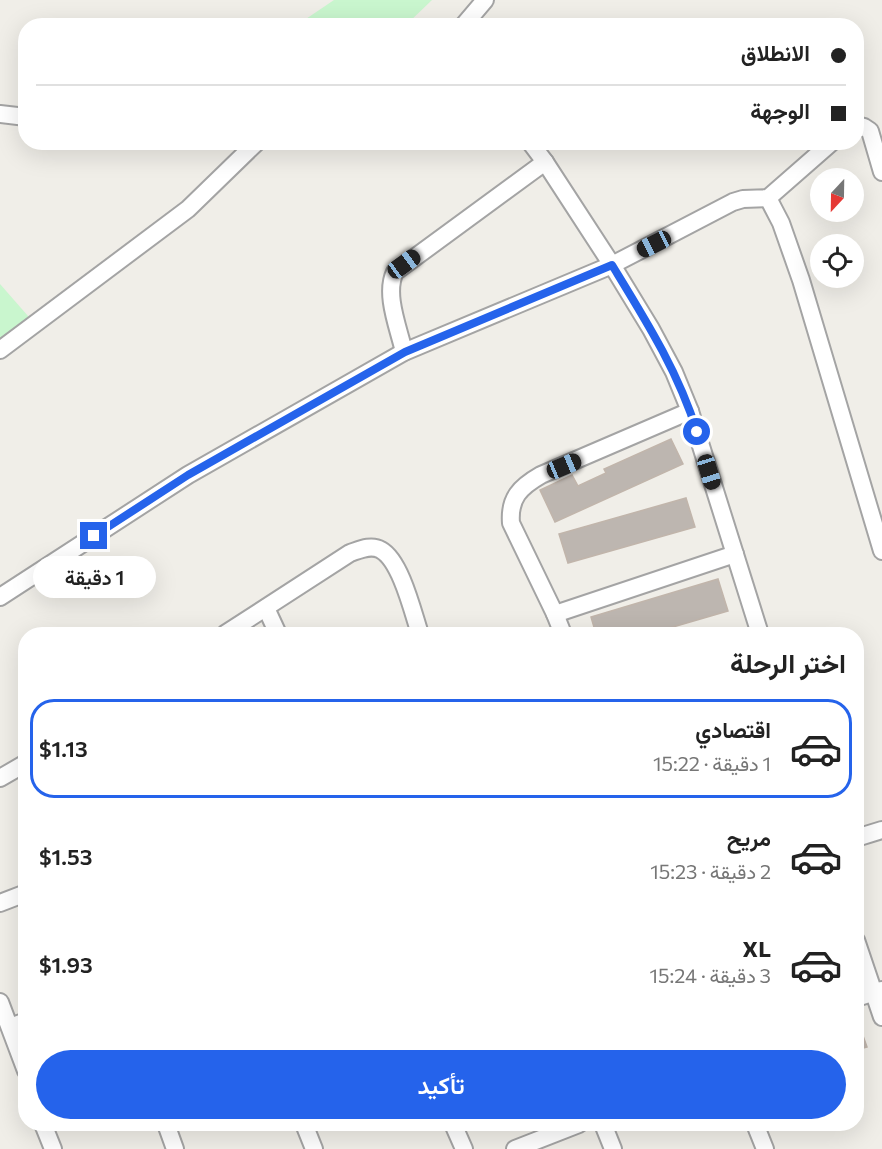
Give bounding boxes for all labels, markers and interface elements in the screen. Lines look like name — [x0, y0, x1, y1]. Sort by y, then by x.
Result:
text: الانطلاق — [741, 39, 810, 66]
text: الوجهة — [750, 97, 810, 124]
north arrow — [810, 168, 864, 222]
map controls — [810, 168, 864, 288]
car — [634, 228, 674, 260]
button: locate — [810, 234, 864, 288]
car — [384, 246, 424, 282]
route start — [683, 418, 710, 445]
car — [544, 451, 584, 481]
car — [695, 452, 723, 492]
route end — [80, 522, 107, 549]
callout: 1 دقيقة — [32, 557, 156, 599]
text: 1 دقيقة — [65, 565, 124, 589]
text: اختر الرحلة — [730, 646, 846, 679]
text: اقتصادي — [695, 716, 771, 743]
icon: car — [789, 722, 843, 776]
text: $1.13 — [39, 735, 88, 762]
text: 1 دقيقة · 15:22 — [653, 751, 771, 775]
text: مريح — [727, 824, 771, 851]
icon: car — [789, 830, 843, 884]
text: $1.53 — [39, 843, 92, 870]
text: 2 دقيقة · 15:23 — [650, 859, 771, 883]
text: XL — [743, 935, 771, 962]
icon: car — [789, 938, 843, 992]
text: $1.93 — [39, 951, 93, 978]
text: 3 دقيقة · 15:24 — [650, 963, 771, 987]
button: تأكيد — [36, 1050, 846, 1119]

